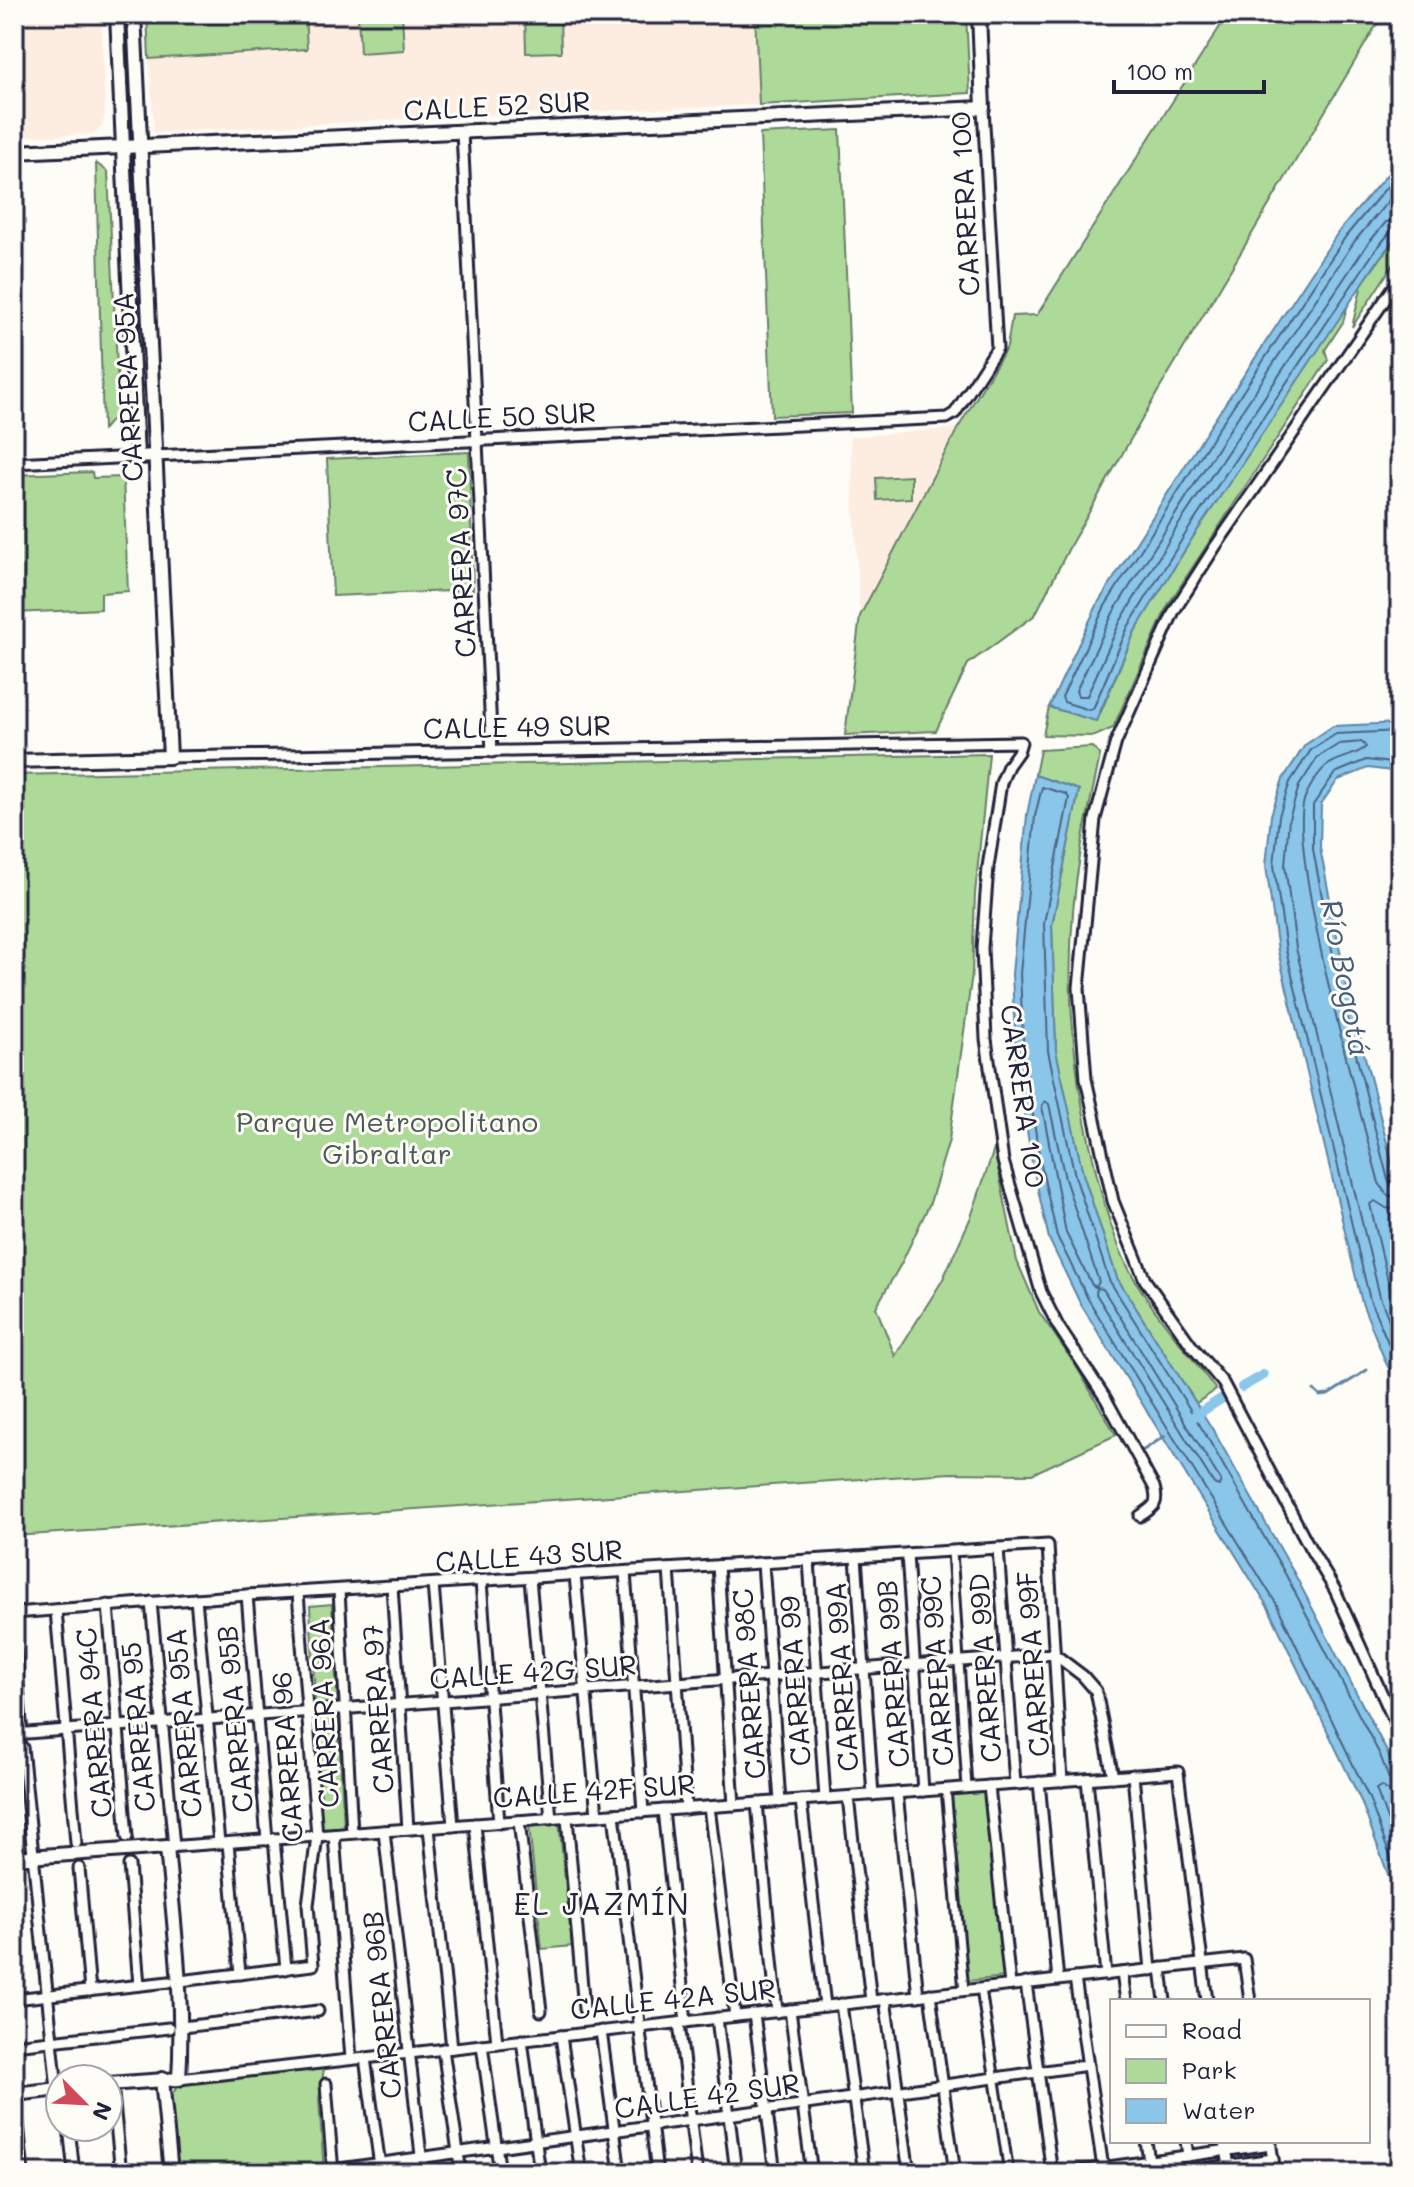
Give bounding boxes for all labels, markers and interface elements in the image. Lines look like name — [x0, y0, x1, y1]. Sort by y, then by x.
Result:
scale bar — [1114, 44, 1264, 94]
text: 100 m — [1126, 55, 1193, 86]
street label: CALLE 52 SUR — [403, 82, 591, 128]
street label: CARRERA 100 — [941, 111, 987, 297]
street label: CARRERA 95A — [104, 291, 150, 483]
street label: CALLE 50 SUR — [407, 393, 597, 439]
street label: CARRERA 97C — [437, 467, 483, 659]
street label: CALLE 49 SUR — [423, 706, 611, 746]
water label: Río Bogotá — [1312, 895, 1382, 1060]
street label: CARRERA 100 — [993, 1002, 1055, 1190]
park label: Parque Metropolitano Gibraltar — [236, 1103, 538, 1171]
street label: CALLE 43 SUR — [434, 1530, 624, 1580]
street label: CARRERA 99F — [1008, 1570, 1056, 1758]
street label: CARRERA 99D — [959, 1572, 1009, 1764]
street label: CARRERA 99C — [911, 1575, 961, 1767]
street label: CARRERA 99B — [867, 1579, 917, 1769]
street label: CARRERA 99A — [816, 1581, 866, 1773]
street label: CARRERA 98C — [723, 1588, 773, 1781]
street label: CARRERA 99 — [770, 1595, 818, 1767]
street label: CARRERA 96A — [300, 1617, 346, 1809]
street label: CARRERA 97 — [353, 1623, 401, 1795]
street label: CARRERA 95B — [208, 1624, 260, 1814]
street label: CARRERA 94C — [67, 1627, 119, 1820]
street label: CARRERA 95A — [157, 1627, 209, 1819]
street label: CARRERA 95 — [112, 1641, 162, 1814]
street label: CALLE 42G SUR — [428, 1646, 638, 1696]
street label: CARRERA 96 — [262, 1670, 310, 1844]
street label: CALLE 42F SUR — [491, 1765, 696, 1815]
district label: EL JAZMÍN — [513, 1883, 691, 1923]
street label: CARRERA 96B — [353, 1910, 409, 2101]
street label: CALLE 42A SUR — [568, 1969, 778, 2027]
legend — [1110, 1999, 1370, 2143]
text: Road — [1182, 2014, 1242, 2045]
text: Park — [1182, 2054, 1236, 2085]
north arrow — [44, 2063, 124, 2143]
street label: CALLE 42 SUR — [612, 2064, 802, 2126]
text: Water — [1182, 2094, 1256, 2125]
text: N — [86, 2098, 119, 2125]

